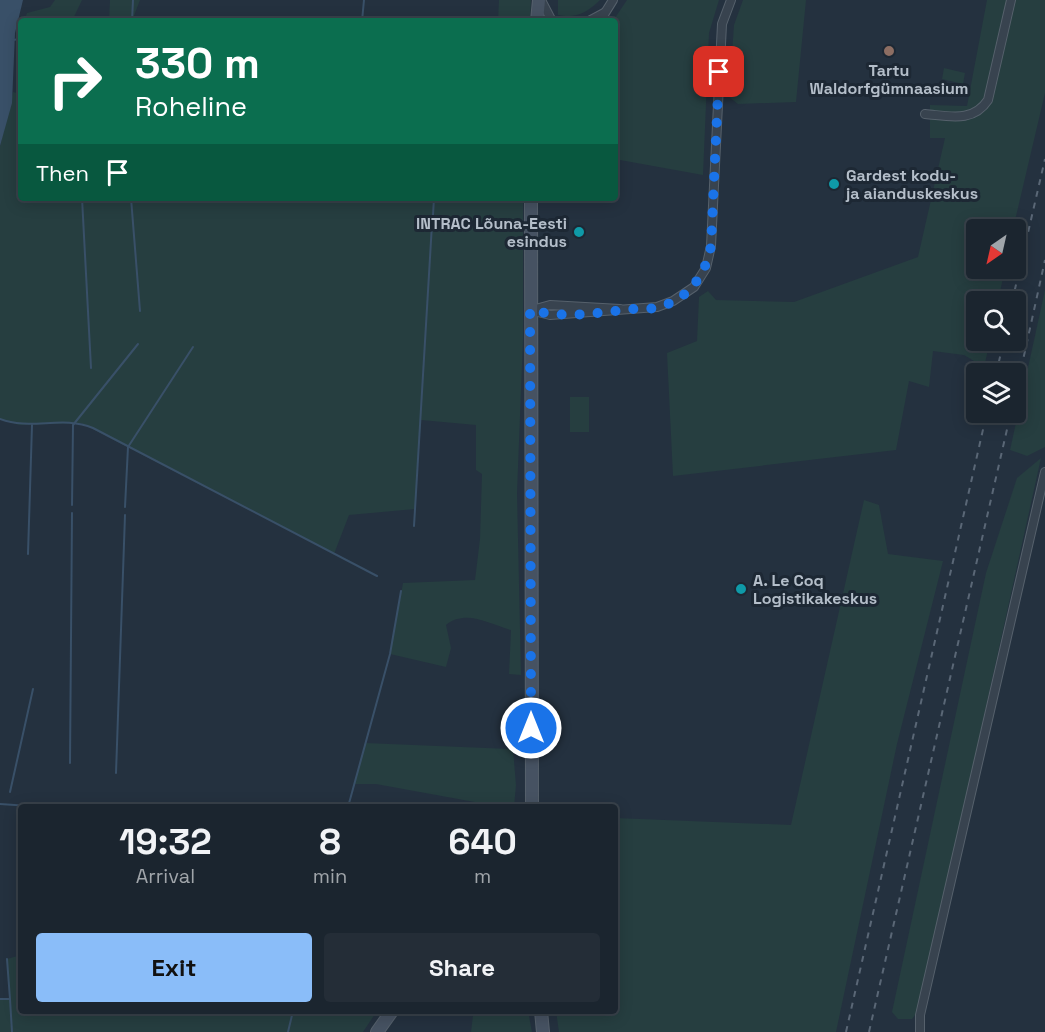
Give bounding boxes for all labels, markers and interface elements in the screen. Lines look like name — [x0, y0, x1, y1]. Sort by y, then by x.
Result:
text: 330 m — [135, 37, 260, 90]
icon: right — [36, 42, 114, 120]
marker: Tartu Waldorfgümnaasium — [882, 44, 896, 58]
pin — [693, 46, 744, 97]
icon: arrive — [702, 55, 735, 88]
place label: Tartu Waldorfgümnaasium — [809, 60, 969, 99]
text: Roheline — [135, 89, 247, 124]
icon: arrive — [101, 156, 134, 189]
text: Then — [36, 159, 89, 187]
place label: Gardest kodu- ja aianduskeskus — [845, 165, 978, 204]
marker: Gardest kodu- ja aianduskeskus — [827, 177, 841, 191]
place label: INTRAC Lõuna-Eesti esindus — [416, 213, 567, 252]
north arrow — [966, 219, 1026, 279]
map controls — [966, 219, 1026, 423]
marker: INTRAC Lõuna-Eesti esindus — [572, 225, 586, 239]
button: search — [966, 291, 1026, 351]
button: layers — [966, 363, 1026, 423]
place label: A. Le Coq Logistikakeskus — [753, 570, 877, 609]
marker: A. Le Coq Logistikakeskus — [734, 582, 748, 596]
position arrow — [499, 696, 563, 760]
text: 19:32 — [119, 819, 212, 865]
text: 8 — [319, 819, 341, 865]
text: 640 — [448, 819, 517, 865]
text: Arrival — [136, 863, 195, 889]
text: min — [313, 863, 347, 889]
text: m — [474, 863, 491, 889]
button: Exit — [36, 933, 312, 1002]
button: Share — [324, 933, 600, 1002]

